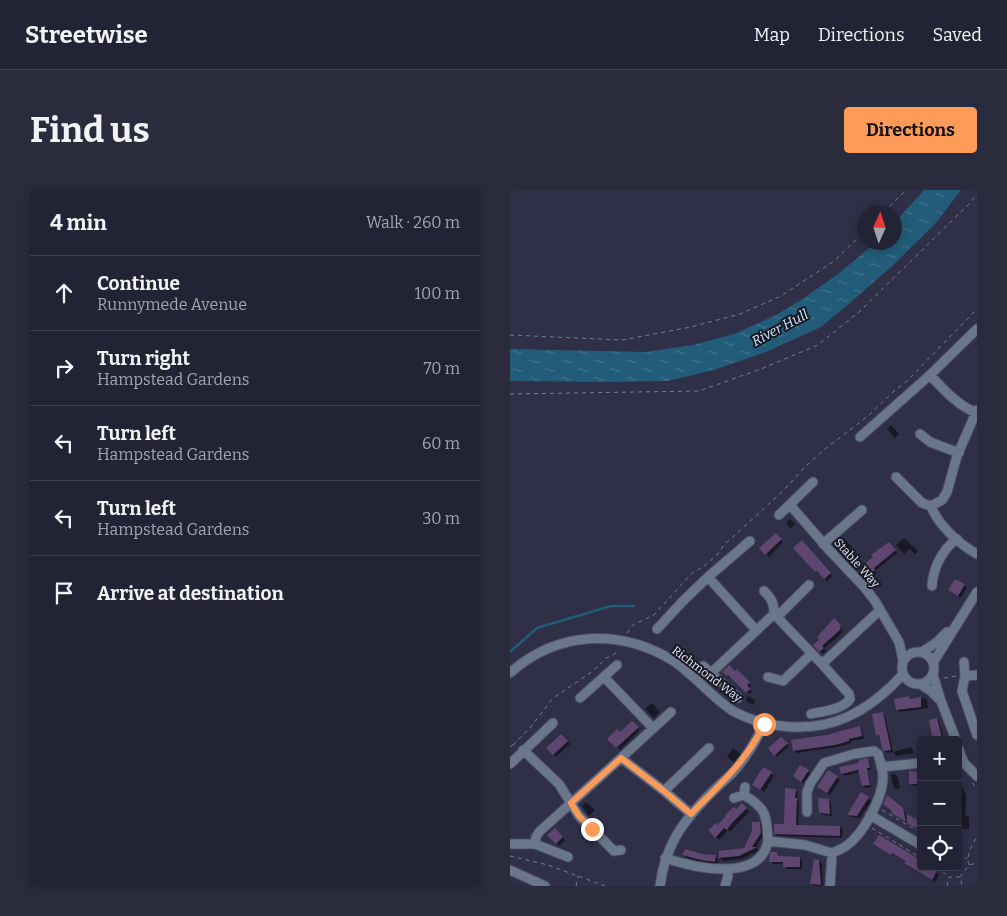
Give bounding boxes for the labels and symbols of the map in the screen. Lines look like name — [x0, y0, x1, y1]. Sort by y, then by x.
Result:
north arrow — [857, 205, 902, 250]
water label: River Hull — [749, 306, 811, 350]
street label: Stable Way — [831, 536, 883, 591]
street label: Richmond Way — [669, 643, 745, 705]
route start — [753, 713, 776, 736]
route end — [581, 818, 604, 841]

